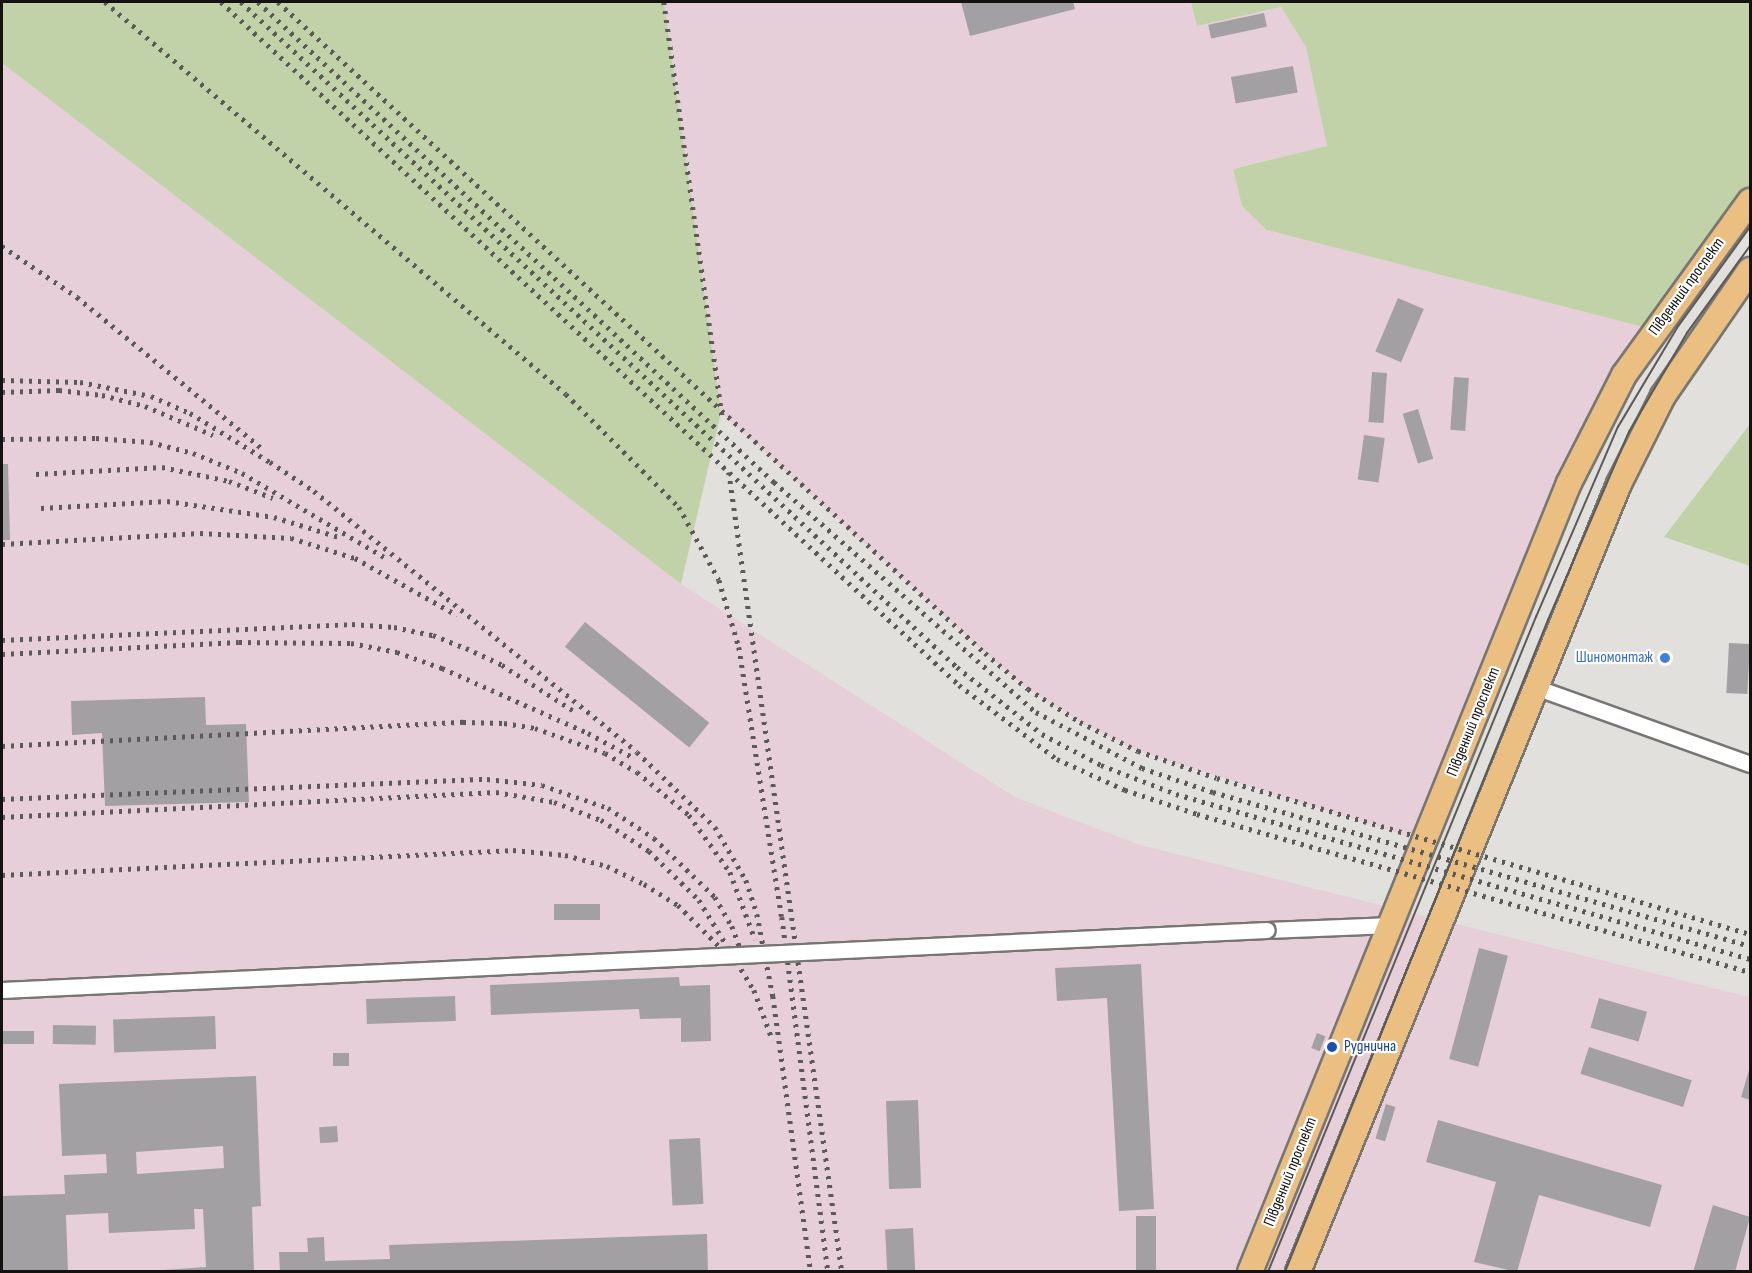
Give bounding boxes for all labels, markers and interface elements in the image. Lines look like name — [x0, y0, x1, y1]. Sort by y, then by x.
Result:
street label: Південний проспект — [1645, 234, 1729, 340]
place label: Шиномонтаж — [1576, 648, 1653, 668]
marker: Шиномонтаж — [1658, 651, 1672, 665]
street label: Південний проспект — [1443, 665, 1505, 779]
place label: Руднична — [1344, 1037, 1396, 1057]
marker: Руднична — [1325, 1040, 1339, 1054]
street label: Південний проспект — [1260, 1115, 1322, 1229]

